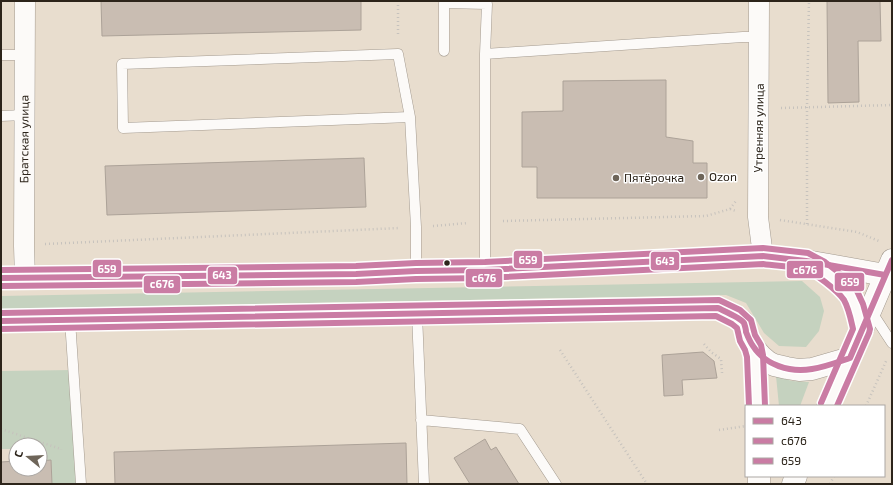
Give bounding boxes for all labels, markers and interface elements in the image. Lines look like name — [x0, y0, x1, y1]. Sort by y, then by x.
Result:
street label: Утренняя улица — [750, 83, 767, 173]
street label: Братская улица — [16, 95, 32, 183]
place label: Ozon — [709, 169, 737, 183]
place label: Пятёрочка — [624, 170, 684, 184]
marker: Ozon — [696, 172, 706, 182]
marker: Пятёрочка — [611, 173, 621, 183]
line badge: 659 — [513, 250, 543, 269]
line badge: 643 — [650, 251, 680, 271]
text: 659 — [518, 253, 538, 266]
text: 643 — [655, 254, 675, 267]
unlabelled marker — [442, 258, 452, 268]
line badge: 659 — [92, 259, 122, 278]
line badge: с676 — [786, 260, 824, 279]
text: 659 — [97, 262, 117, 275]
text: с676 — [793, 263, 818, 276]
line badge: 643 — [207, 266, 238, 285]
text: 643 — [212, 268, 232, 281]
line badge: с676 — [465, 268, 503, 288]
text: с676 — [472, 271, 497, 284]
line badge: 659 — [834, 272, 865, 292]
line badge: с676 — [143, 275, 181, 294]
text: 659 — [840, 275, 860, 288]
text: с676 — [150, 277, 175, 290]
legend — [745, 405, 885, 477]
text: 643 — [781, 413, 802, 427]
text: с676 — [781, 433, 807, 447]
north arrow — [8, 437, 48, 477]
text: С — [11, 448, 25, 459]
text: 659 — [781, 453, 801, 467]

